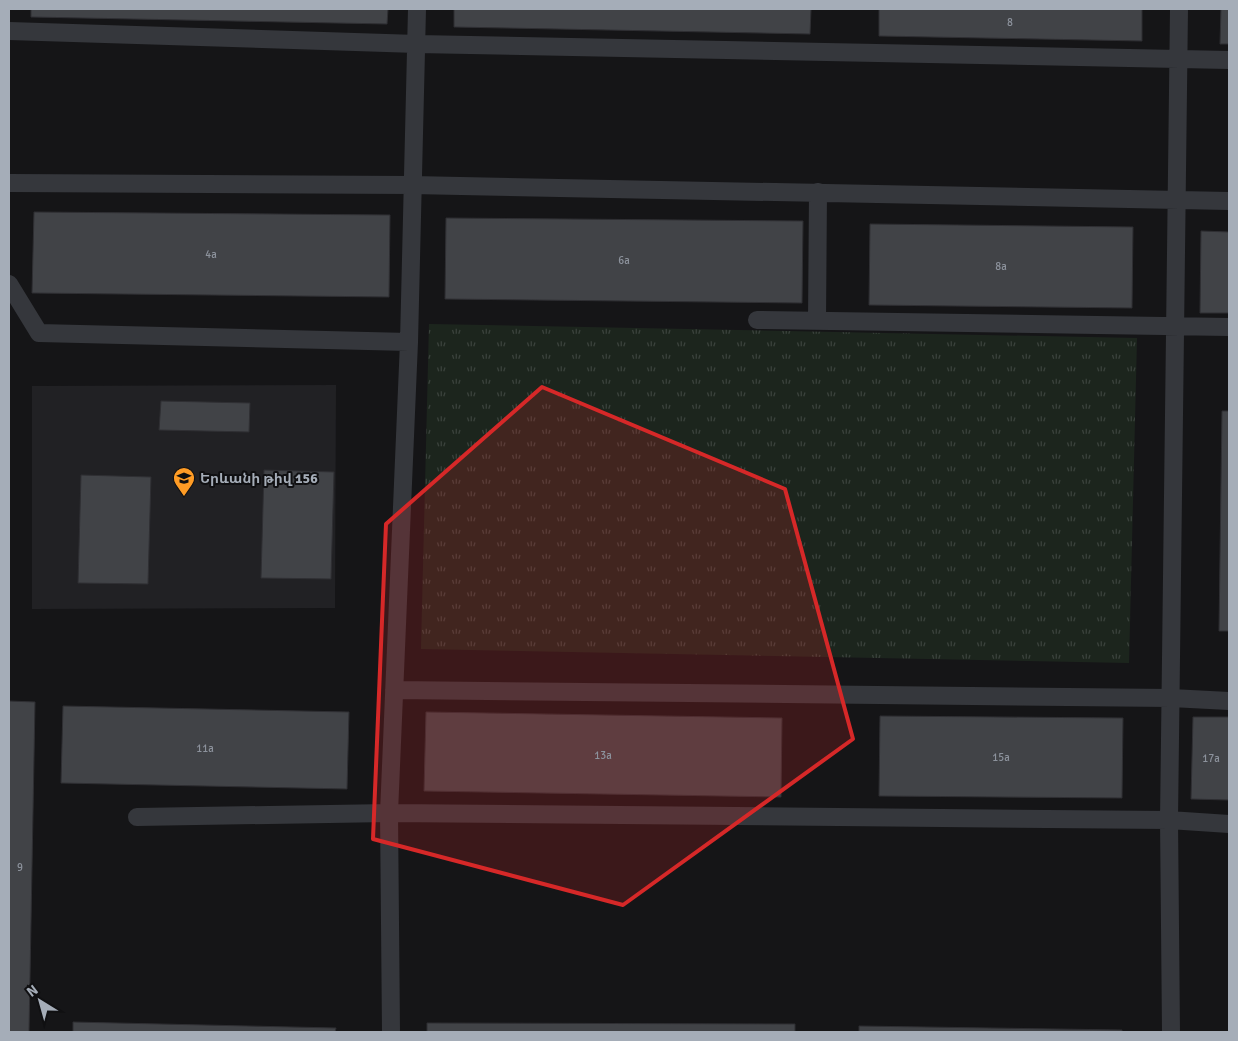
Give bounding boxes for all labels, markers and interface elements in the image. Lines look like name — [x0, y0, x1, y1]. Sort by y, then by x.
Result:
house number: 8 — [1007, 16, 1013, 29]
house number: 4a — [205, 248, 217, 261]
house number: 6a — [618, 254, 630, 267]
house number: 8a — [995, 260, 1007, 273]
school or university icon: Երևանի թիվ 156 — [172, 466, 196, 497]
place label: Երևանի թիվ 156 — [200, 470, 318, 487]
house number: 11a — [196, 742, 214, 755]
house number: 13a — [594, 749, 612, 762]
house number: 15a — [992, 751, 1010, 764]
house number: 17a — [1202, 752, 1220, 765]
house number: 9 — [17, 861, 23, 874]
north arrow — [15, 976, 65, 1026]
text: N — [23, 981, 41, 1001]

